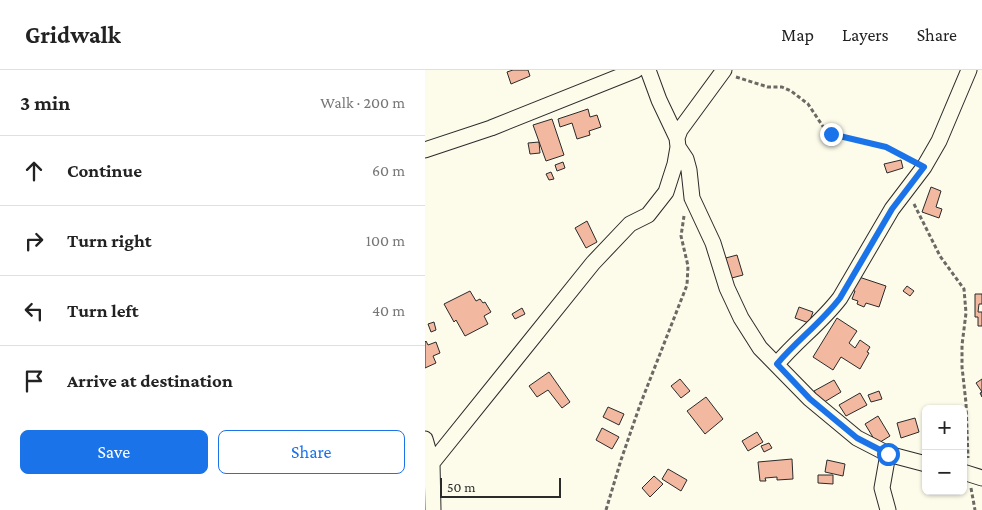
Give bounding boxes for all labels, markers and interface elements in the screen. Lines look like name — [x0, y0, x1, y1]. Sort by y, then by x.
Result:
text: Gridwalk — [25, 21, 121, 48]
text: Map — [781, 25, 814, 45]
text: Layers — [842, 25, 889, 45]
text: Share — [917, 25, 957, 45]
text: 3 min — [20, 91, 70, 115]
text: Walk · 200 m — [320, 94, 405, 111]
route end — [820, 123, 843, 146]
icon: ahead — [20, 157, 48, 185]
text: Continue — [67, 160, 142, 181]
text: 60 m — [372, 162, 405, 179]
icon: right — [20, 227, 48, 255]
text: Turn right — [67, 230, 152, 251]
text: 100 m — [366, 232, 405, 249]
icon: left — [20, 297, 48, 325]
text: Turn left — [67, 300, 139, 321]
text: 40 m — [372, 302, 405, 319]
icon: arrive — [20, 367, 48, 395]
text: Arrive at destination — [67, 370, 233, 391]
map controls — [922, 405, 967, 495]
button: + — [922, 405, 967, 450]
button: Save — [20, 430, 208, 474]
button: Share — [218, 430, 405, 474]
route start — [877, 443, 900, 466]
button: − — [922, 450, 967, 495]
scale bar — [440, 475, 561, 498]
text: 50 m — [447, 479, 475, 495]

